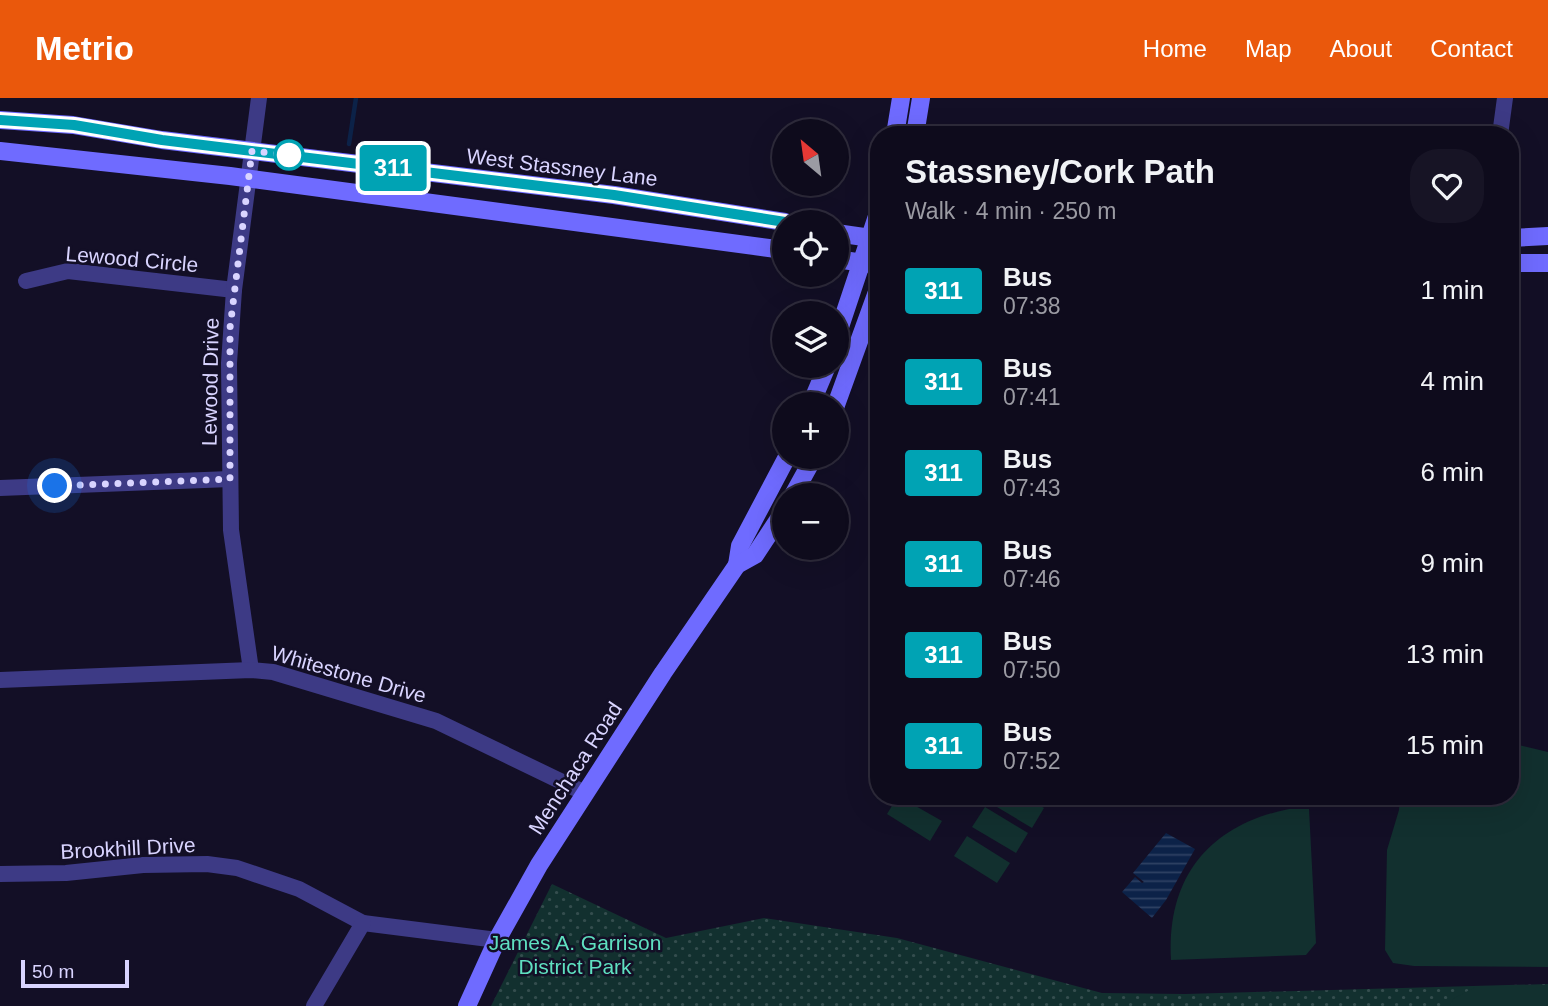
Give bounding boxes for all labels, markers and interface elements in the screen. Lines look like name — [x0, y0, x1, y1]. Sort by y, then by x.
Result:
text: Metrio — [35, 30, 134, 67]
text: Home — [1143, 35, 1207, 62]
text: Map — [1245, 35, 1292, 62]
text: About — [1330, 35, 1392, 62]
text: Contact — [1430, 35, 1513, 62]
north arrow — [772, 119, 849, 196]
map controls — [772, 119, 849, 560]
unlabelled marker — [274, 140, 304, 170]
street label: West Stassney Lane — [465, 144, 659, 190]
line badge: 311 — [353, 145, 433, 191]
button: heart — [1410, 149, 1484, 223]
text: Stassney/Cork Path — [905, 153, 1215, 190]
text: 311 — [374, 154, 412, 181]
text: Walk · 4 min · 250 m — [905, 198, 1116, 224]
button: locate — [772, 210, 849, 287]
street label: Lewood Circle — [65, 242, 199, 276]
text: Bus — [1003, 262, 1052, 292]
text: 1 min — [1420, 275, 1484, 305]
text: 311 — [924, 277, 963, 304]
text: 07:38 — [1003, 293, 1061, 319]
button: layers — [772, 301, 849, 378]
street label: Lewood Drive — [197, 318, 223, 446]
text: Bus — [1003, 353, 1052, 383]
text: 4 min — [1420, 366, 1484, 396]
text: 311 — [924, 368, 963, 395]
text: 07:41 — [1003, 384, 1061, 410]
button: + — [772, 392, 849, 469]
text: Bus — [1003, 444, 1052, 474]
text: 6 min — [1420, 457, 1484, 487]
text: 311 — [924, 459, 963, 486]
your location — [37, 468, 72, 503]
text: 07:43 — [1003, 475, 1061, 501]
button: − — [772, 483, 849, 560]
text: Bus — [1003, 535, 1052, 565]
text: 9 min — [1420, 548, 1484, 578]
text: 311 — [924, 550, 963, 577]
text: 07:46 — [1003, 566, 1061, 592]
text: Bus — [1003, 626, 1052, 656]
text: 13 min — [1406, 639, 1484, 669]
street label: Whitestone Drive — [269, 641, 429, 707]
text: 311 — [924, 641, 963, 668]
text: 07:50 — [1003, 657, 1061, 683]
street label: Menchaca Road — [524, 698, 626, 838]
text: Bus — [1003, 717, 1052, 747]
text: 15 min — [1406, 730, 1484, 760]
text: 311 — [924, 732, 963, 759]
text: 07:52 — [1003, 748, 1061, 774]
street label: Brookhill Drive — [60, 833, 196, 863]
park label: James A. Garrison District Park — [489, 931, 661, 978]
scale bar — [21, 957, 130, 989]
text: 50 m — [32, 961, 74, 982]

